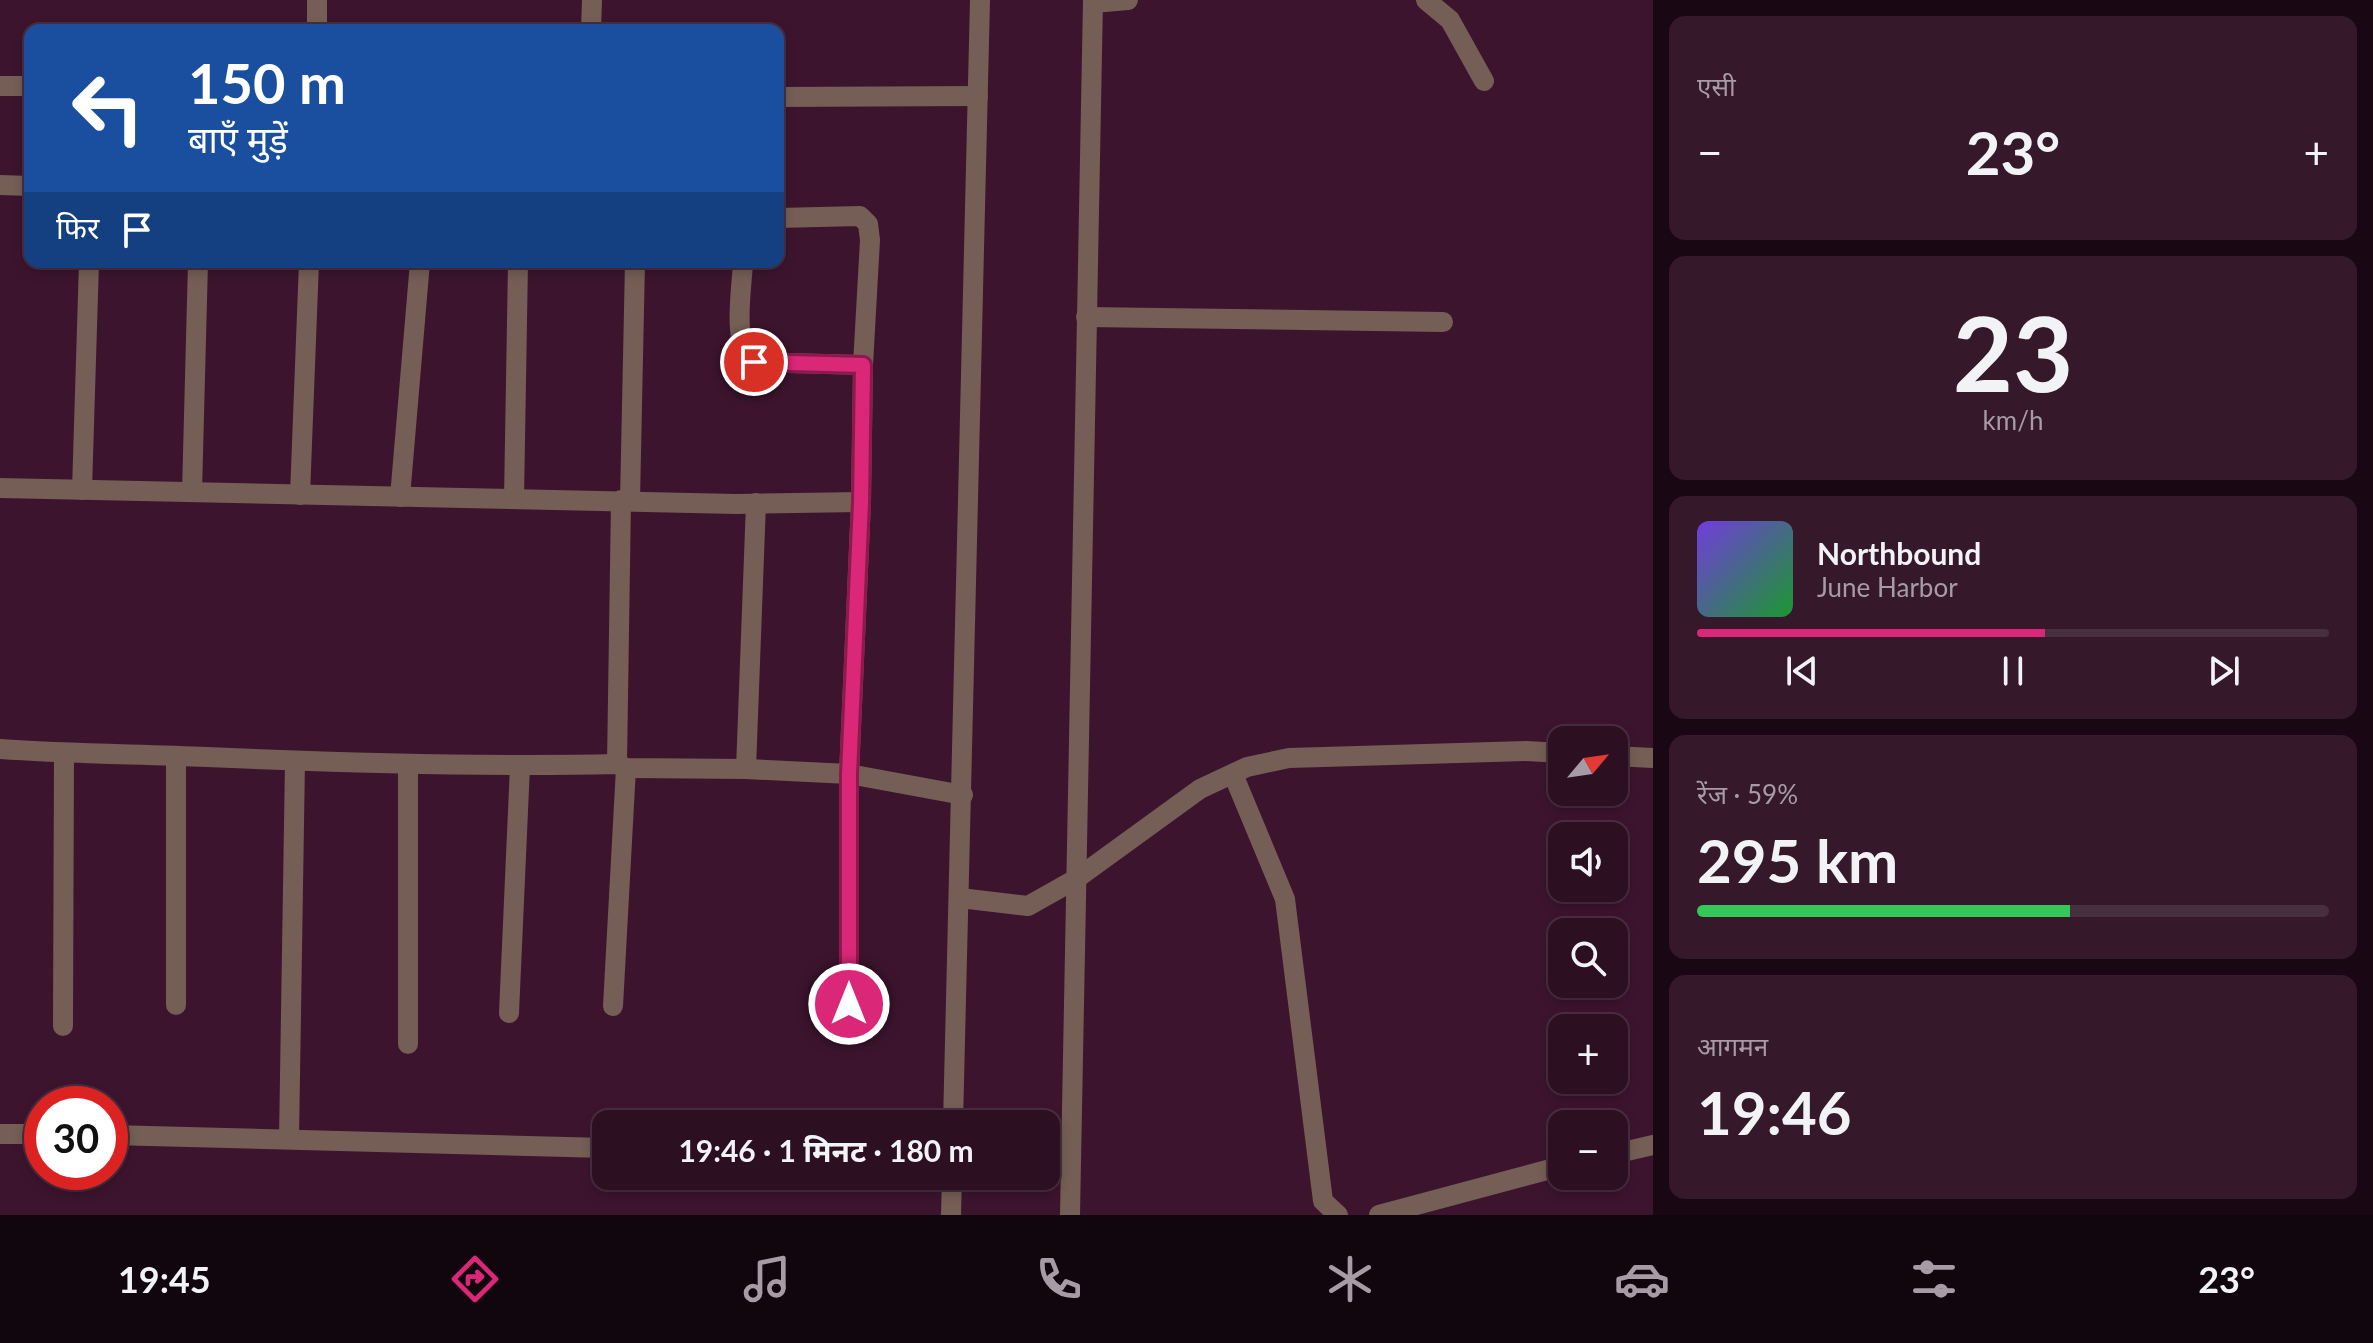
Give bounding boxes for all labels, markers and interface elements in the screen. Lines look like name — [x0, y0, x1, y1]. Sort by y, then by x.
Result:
text: 150 m — [188, 49, 346, 116]
icon: left — [56, 56, 160, 160]
text: एसी — [1697, 70, 1736, 102]
text: 23° — [1966, 116, 2060, 188]
text: बाएँ मुड़ें — [188, 117, 288, 161]
text: − — [1697, 126, 1723, 178]
text: + — [2303, 126, 2329, 178]
icon: arrive — [115, 208, 159, 252]
text: फिर — [56, 209, 99, 245]
text: 23 — [1953, 289, 2073, 414]
pin — [720, 328, 788, 396]
icon: arrive — [732, 340, 776, 384]
text: km/h — [1983, 404, 2043, 436]
text: Northbound — [1817, 535, 1981, 571]
text: June Harbor — [1817, 571, 1958, 603]
icon: previous — [1780, 649, 1824, 693]
icon: pause — [1991, 649, 2035, 693]
icon: next — [2202, 649, 2246, 693]
north arrow — [1548, 726, 1628, 806]
map controls — [1548, 726, 1628, 1190]
text: रेंज · 59% — [1697, 778, 1798, 810]
button: sound — [1548, 822, 1628, 902]
text: 295 km — [1697, 824, 1898, 896]
button: search — [1548, 918, 1628, 998]
position arrow — [807, 962, 891, 1046]
button: + — [1548, 1014, 1628, 1094]
text: आगमन — [1697, 1030, 1768, 1062]
text: 19:46 — [1697, 1076, 1852, 1148]
speed limit sign: 30 — [24, 1086, 128, 1190]
button: − — [1548, 1110, 1628, 1190]
text: 19:46 · 1 मिनट · 180 m — [678, 1132, 974, 1168]
icon: directions — [447, 1251, 503, 1307]
icon: music — [739, 1251, 795, 1307]
icon: phone — [1031, 1251, 1087, 1307]
icon: climate — [1322, 1251, 1378, 1307]
icon: car — [1614, 1251, 1670, 1307]
icon: filters — [1906, 1251, 1962, 1307]
text: 19:45 — [118, 1257, 211, 1301]
text: 23° — [2198, 1257, 2255, 1301]

